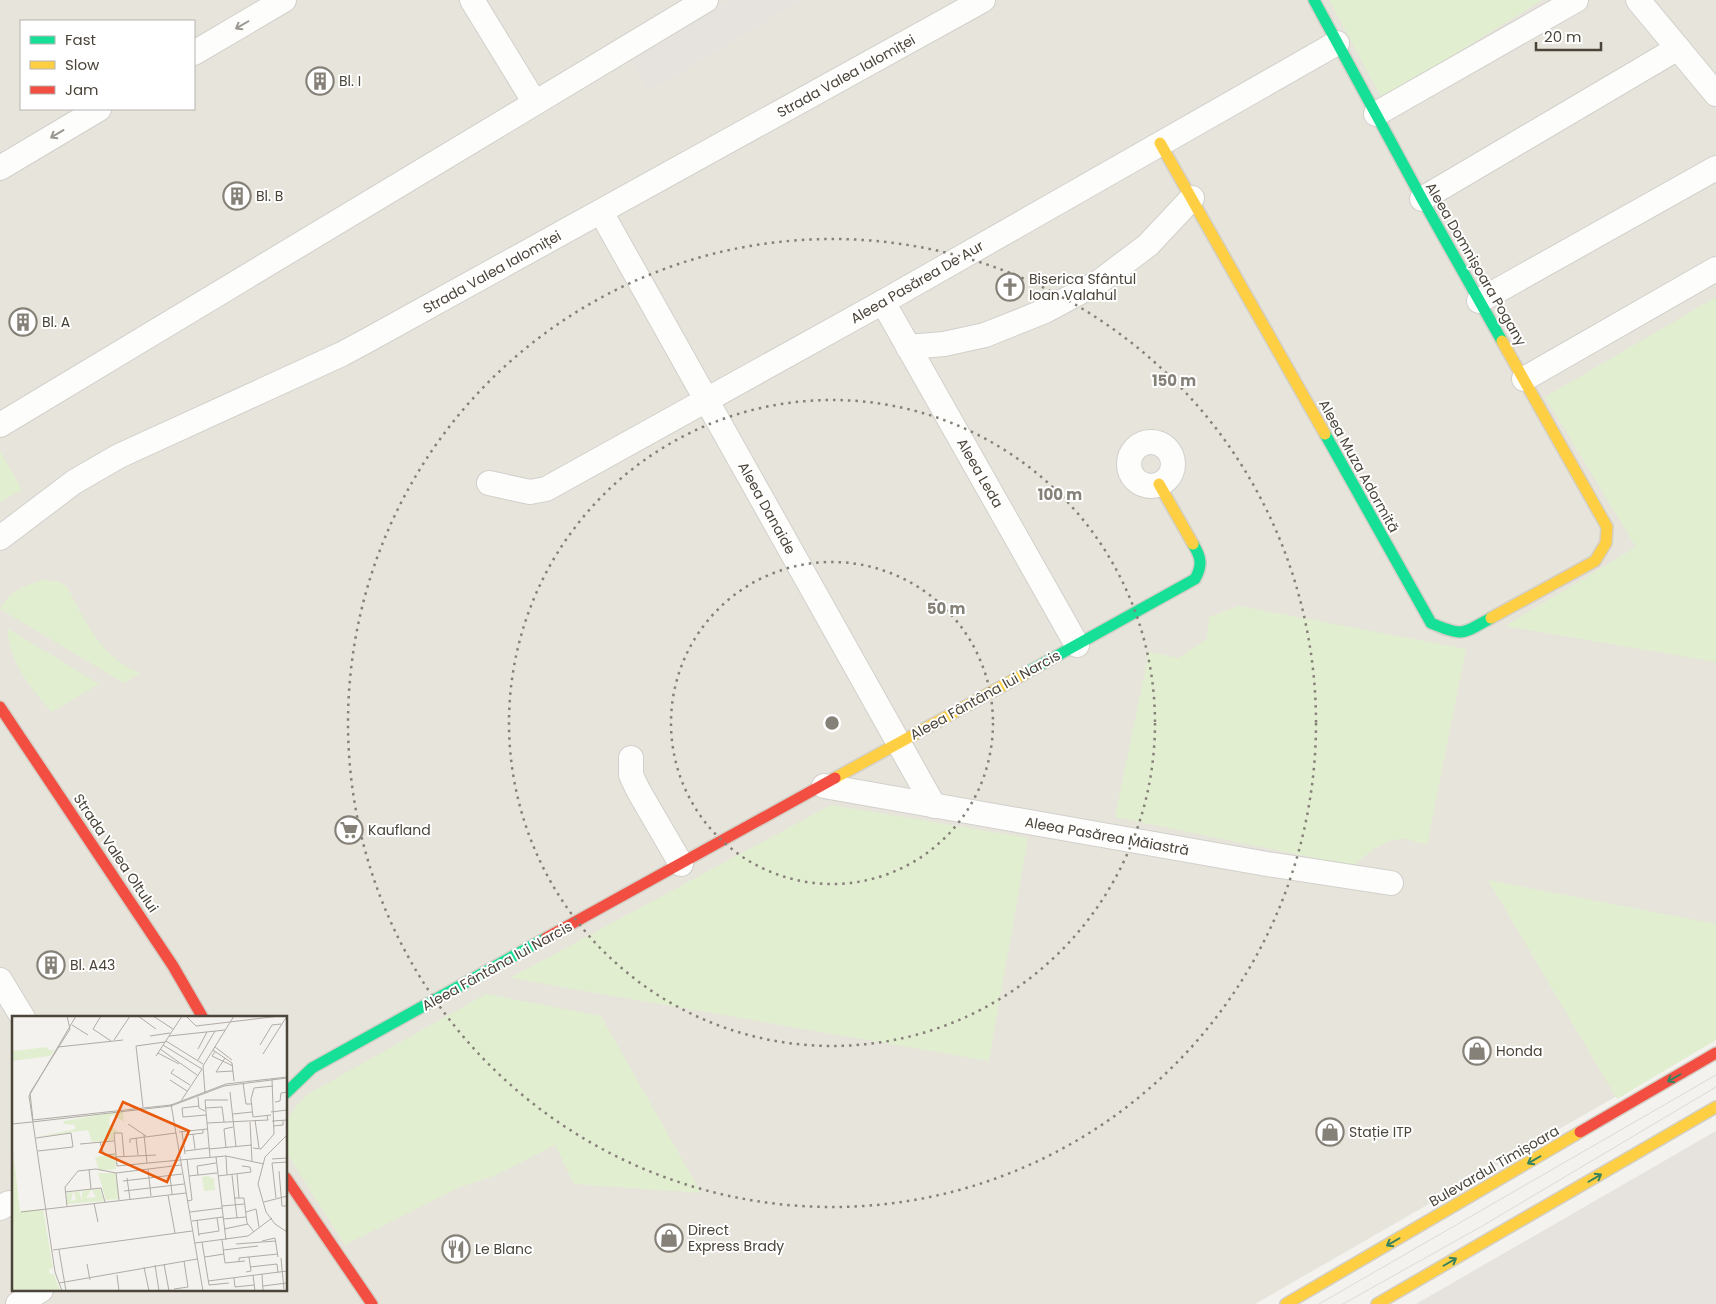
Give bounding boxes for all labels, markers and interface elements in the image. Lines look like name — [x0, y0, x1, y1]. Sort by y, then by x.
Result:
legend — [20, 20, 195, 110]
one-way arrow — [235, 20, 249, 30]
scale bar — [1536, 20, 1601, 52]
text: 20 m — [1544, 26, 1582, 47]
text: Fast — [65, 29, 96, 50]
street label: Strada Valea Ialomiței — [773, 30, 919, 122]
text: Slow — [65, 54, 100, 75]
building icon: Bl. I — [305, 66, 335, 96]
place label: Bl. I — [339, 71, 361, 91]
text: Jam — [65, 79, 99, 100]
one-way arrow — [50, 129, 64, 139]
street label: Aleea Domnișoara Pogany — [1421, 178, 1531, 350]
building icon: Bl. B — [222, 181, 252, 211]
place label: Bl. B — [256, 186, 283, 206]
street label: Strada Valea Ialomiței — [419, 226, 565, 318]
street label: Aleea Pasărea De Aur — [847, 236, 987, 328]
place label: Biserica Sfântul Ioan Valahul — [1029, 269, 1136, 305]
church icon: Biserica Sfântul Ioan Valahul — [995, 272, 1025, 302]
building icon: Bl. A — [8, 307, 38, 337]
place label: Bl. A — [42, 312, 70, 332]
text: 150 m — [1152, 370, 1196, 391]
street label: Aleea Muza Adormită — [1314, 396, 1404, 536]
street label: Aleea Leda — [952, 435, 1008, 511]
street label: Aleea Danaide — [733, 458, 801, 558]
text: 100 m — [1038, 484, 1082, 505]
text: 50 m — [927, 598, 965, 619]
street label: Aleea Fântâna lui Narcis — [906, 645, 1064, 745]
centre of rings — [823, 714, 841, 732]
street label: Strada Valea Oltului — [69, 790, 163, 916]
street label: Aleea Pasărea Măiastră — [1023, 812, 1191, 860]
supermarket icon: Kaufland — [334, 815, 364, 845]
place label: Kaufland — [368, 820, 431, 840]
street label: Aleea Fântâna lui Narcis — [418, 916, 576, 1016]
building icon: Bl. A43 — [36, 950, 66, 980]
place label: Bl. A43 — [70, 955, 115, 975]
inset map — [12, 1016, 288, 1292]
shop icon: Honda — [1462, 1036, 1492, 1066]
place label: Honda — [1496, 1041, 1543, 1061]
one-way arrow — [1667, 1073, 1681, 1083]
shop icon: Stație ITP — [1315, 1117, 1345, 1147]
street label: Bulevardul Timișoara — [1425, 1121, 1563, 1211]
place label: Stație ITP — [1349, 1122, 1412, 1142]
one-way arrow — [1527, 1155, 1541, 1165]
one-way arrow — [1587, 1173, 1602, 1183]
place label: Direct Express Brady — [688, 1220, 784, 1256]
shop icon: Direct Express Brady — [654, 1223, 684, 1253]
restaurant icon: Le Blanc — [441, 1234, 471, 1264]
one-way arrow — [1387, 1237, 1401, 1247]
place label: Le Blanc — [475, 1239, 532, 1259]
one-way arrow — [1442, 1257, 1457, 1267]

